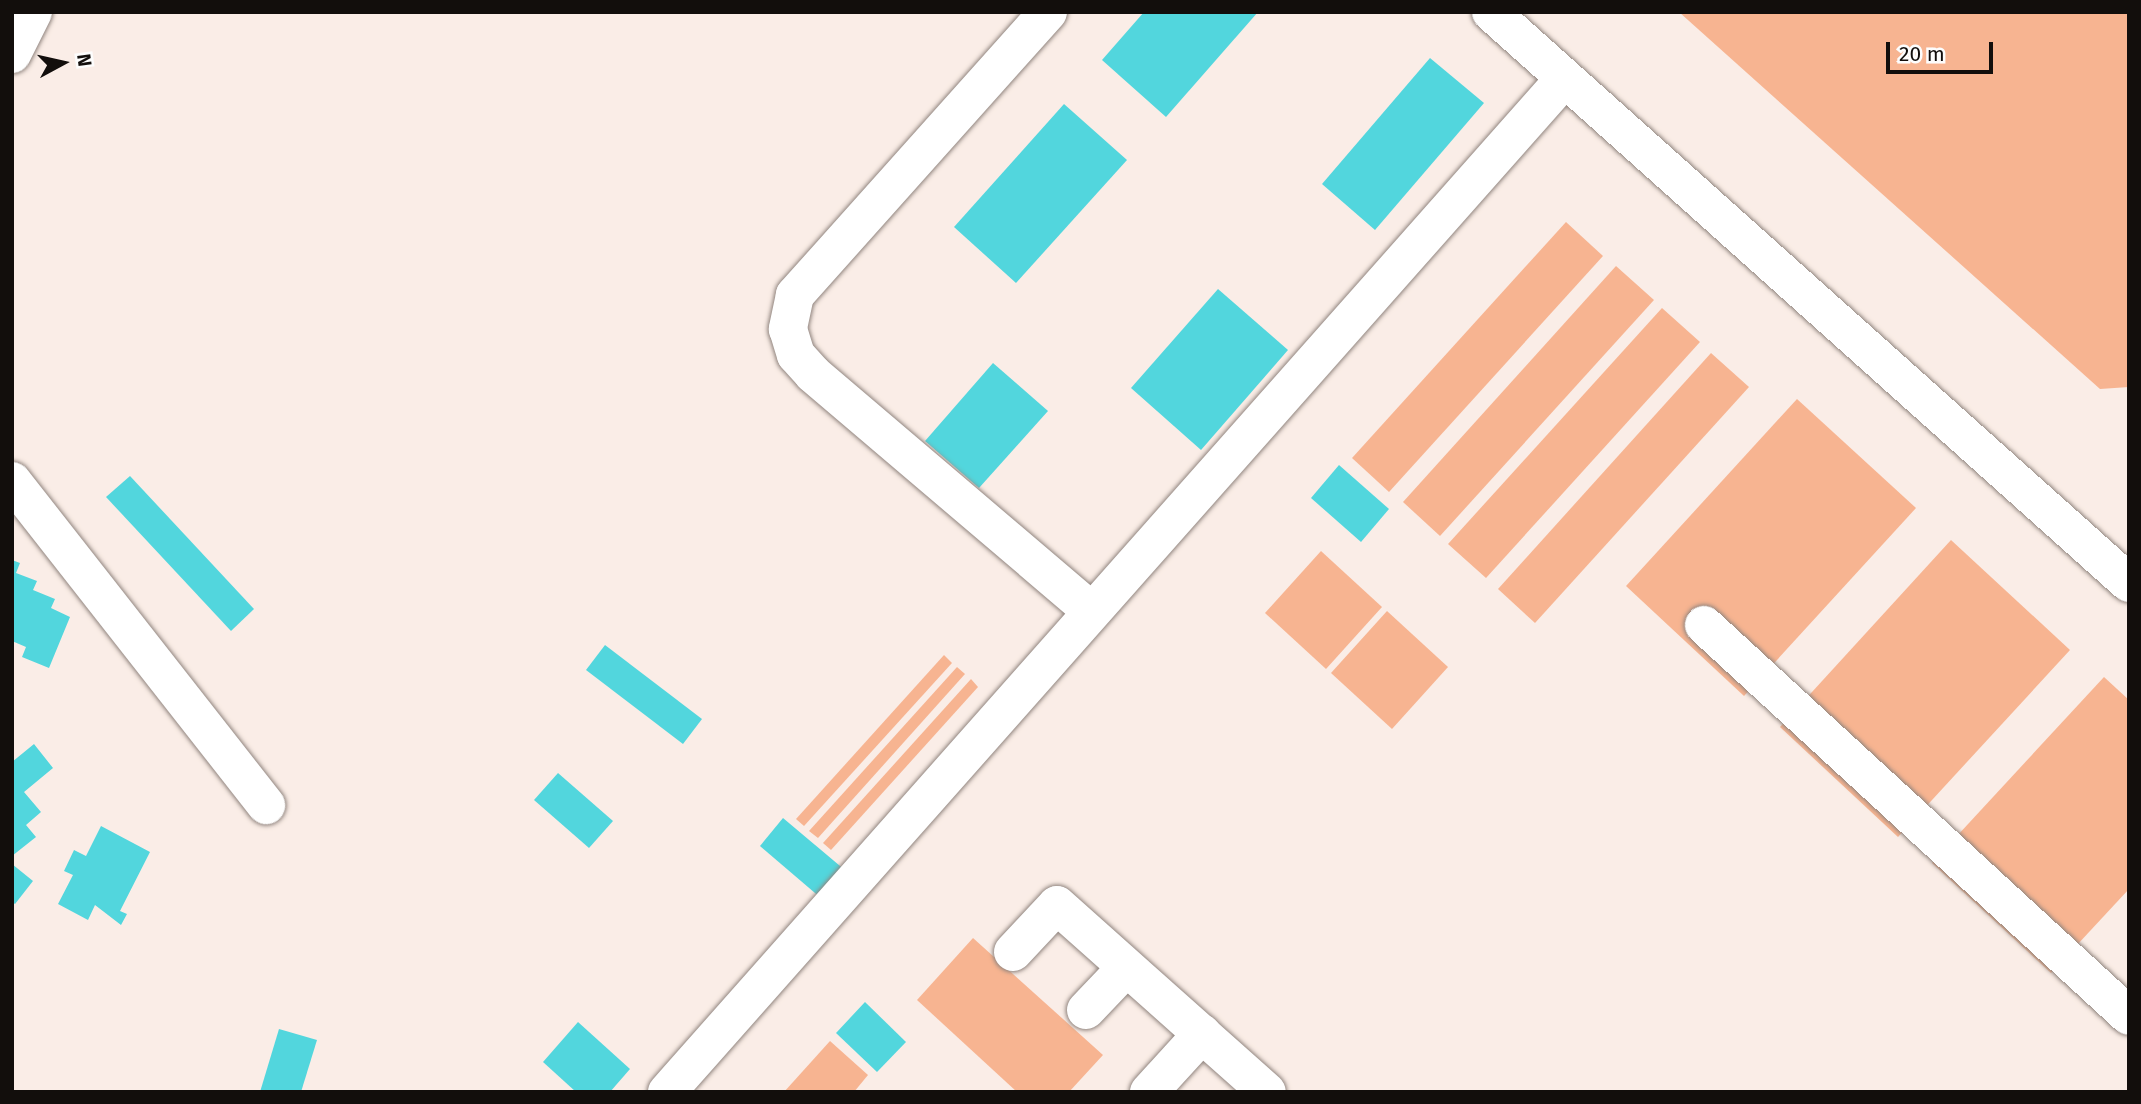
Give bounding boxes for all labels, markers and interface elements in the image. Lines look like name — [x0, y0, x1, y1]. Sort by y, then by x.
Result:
north arrow — [28, 28, 98, 98]
scale bar — [1889, 28, 1996, 72]
text: 20 m — [1899, 41, 1945, 67]
text: N — [72, 52, 97, 68]

